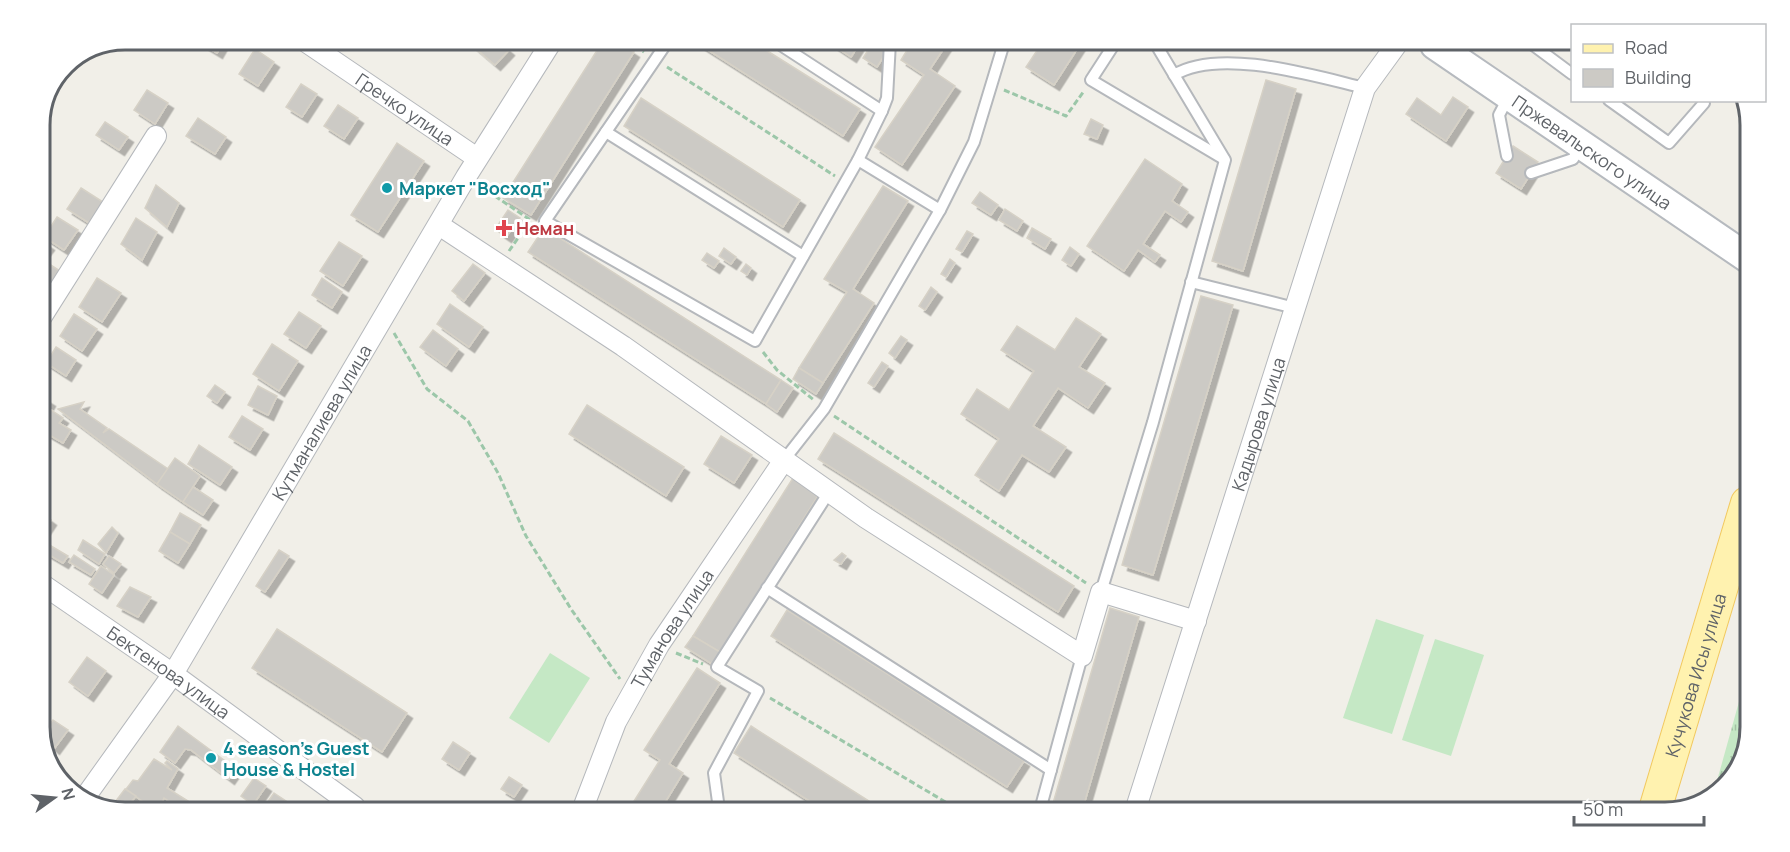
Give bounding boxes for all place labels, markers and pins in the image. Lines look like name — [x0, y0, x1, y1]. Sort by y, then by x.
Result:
place label: Маркет "Восход" — [399, 176, 551, 200]
marker: Маркет "Восход" — [380, 181, 394, 195]
place label: Неман — [516, 216, 574, 240]
marker: Неман — [497, 221, 511, 235]
place label: 4 season's Guest House & Hostel — [223, 736, 370, 781]
marker: 4 season's Guest House & Hostel — [204, 751, 218, 765]

